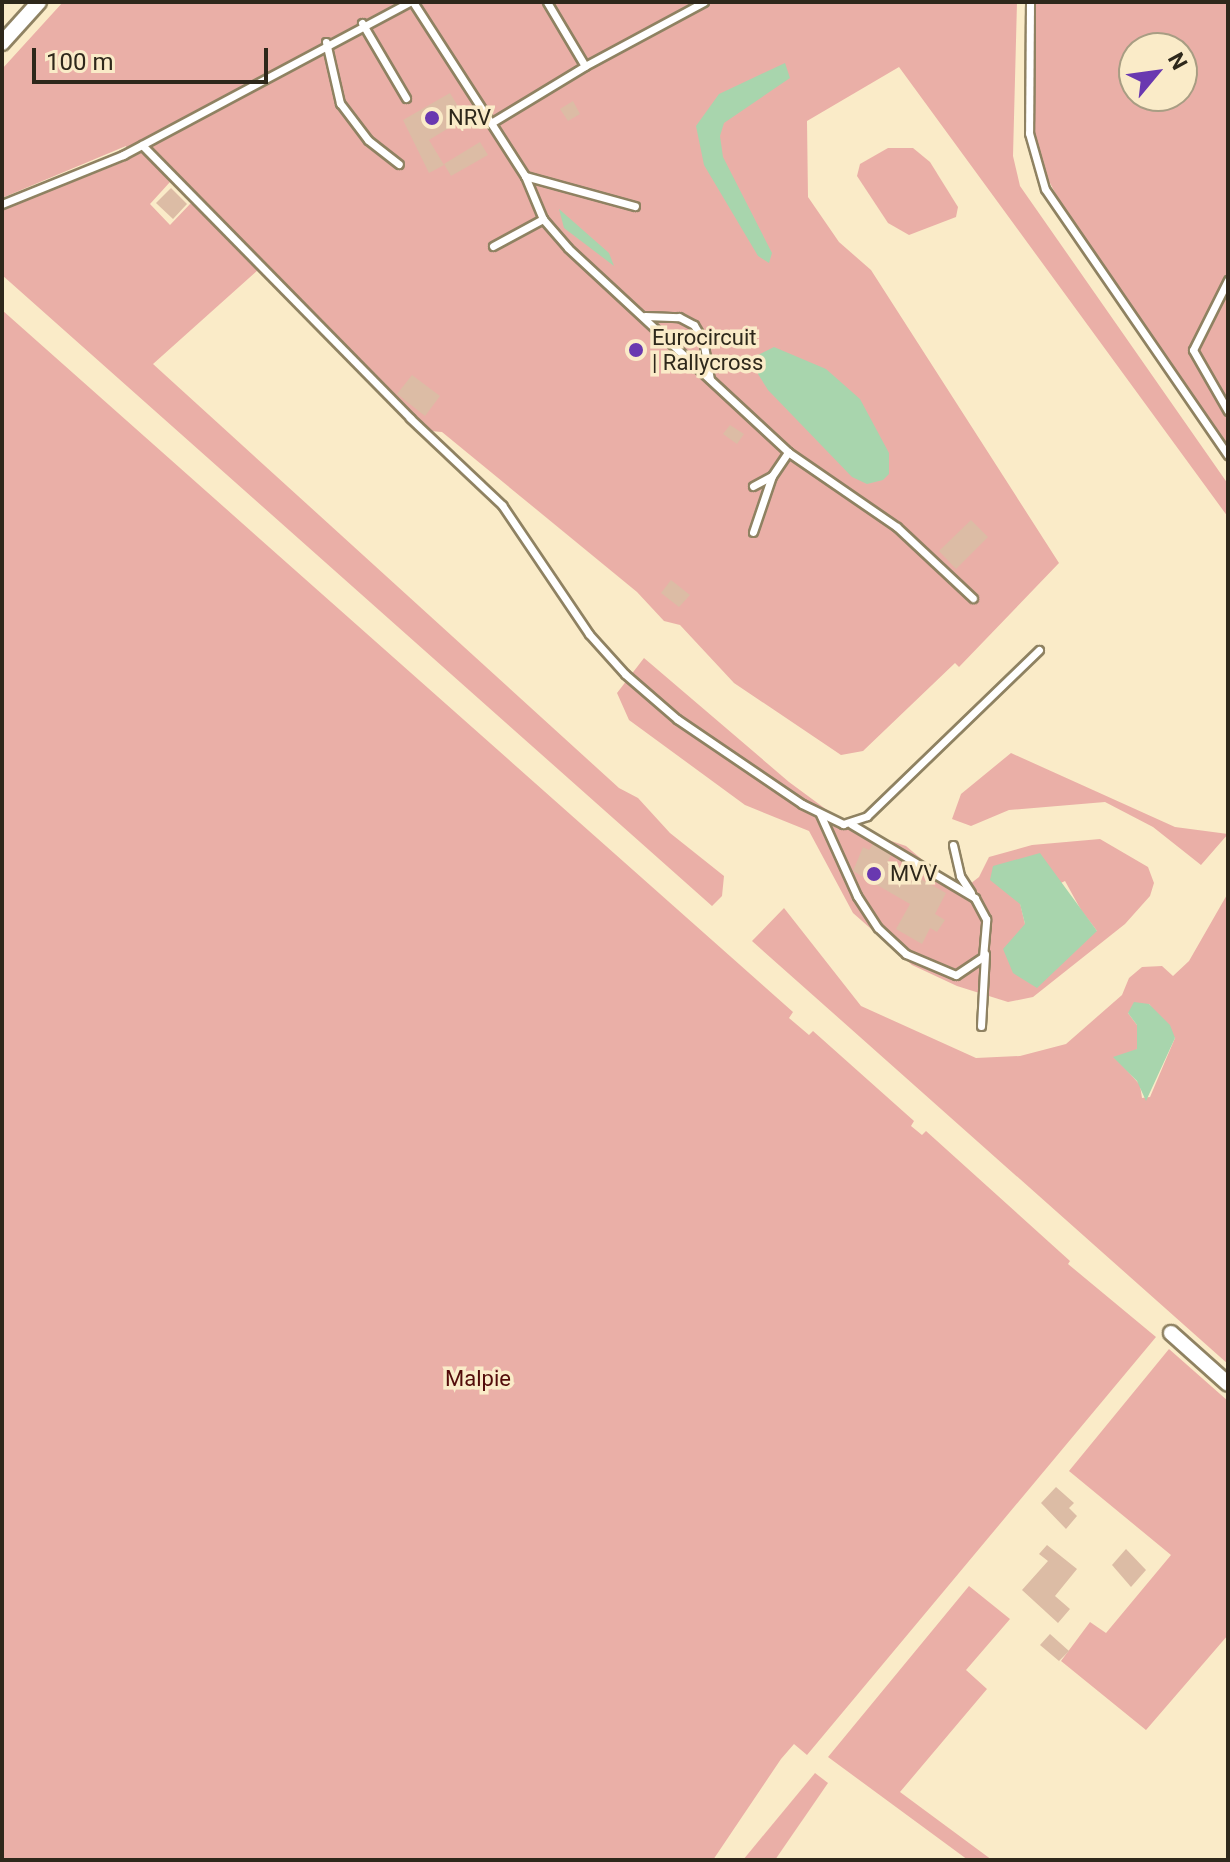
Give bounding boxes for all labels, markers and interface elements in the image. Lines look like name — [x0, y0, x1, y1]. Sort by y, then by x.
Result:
scale bar — [36, 32, 272, 82]
north arrow — [1118, 32, 1198, 112]
text: 100 m — [46, 48, 113, 76]
text: N — [1163, 48, 1192, 74]
place label: NRV — [448, 105, 491, 131]
marker: NRV — [423, 109, 441, 127]
place label: Eurocircuit | Rallycross — [652, 324, 763, 376]
marker: Eurocircuit | Rallycross — [627, 341, 645, 359]
place label: MVV — [890, 861, 937, 887]
marker: MVV — [865, 865, 883, 883]
park label: Malpie — [445, 1366, 511, 1392]

